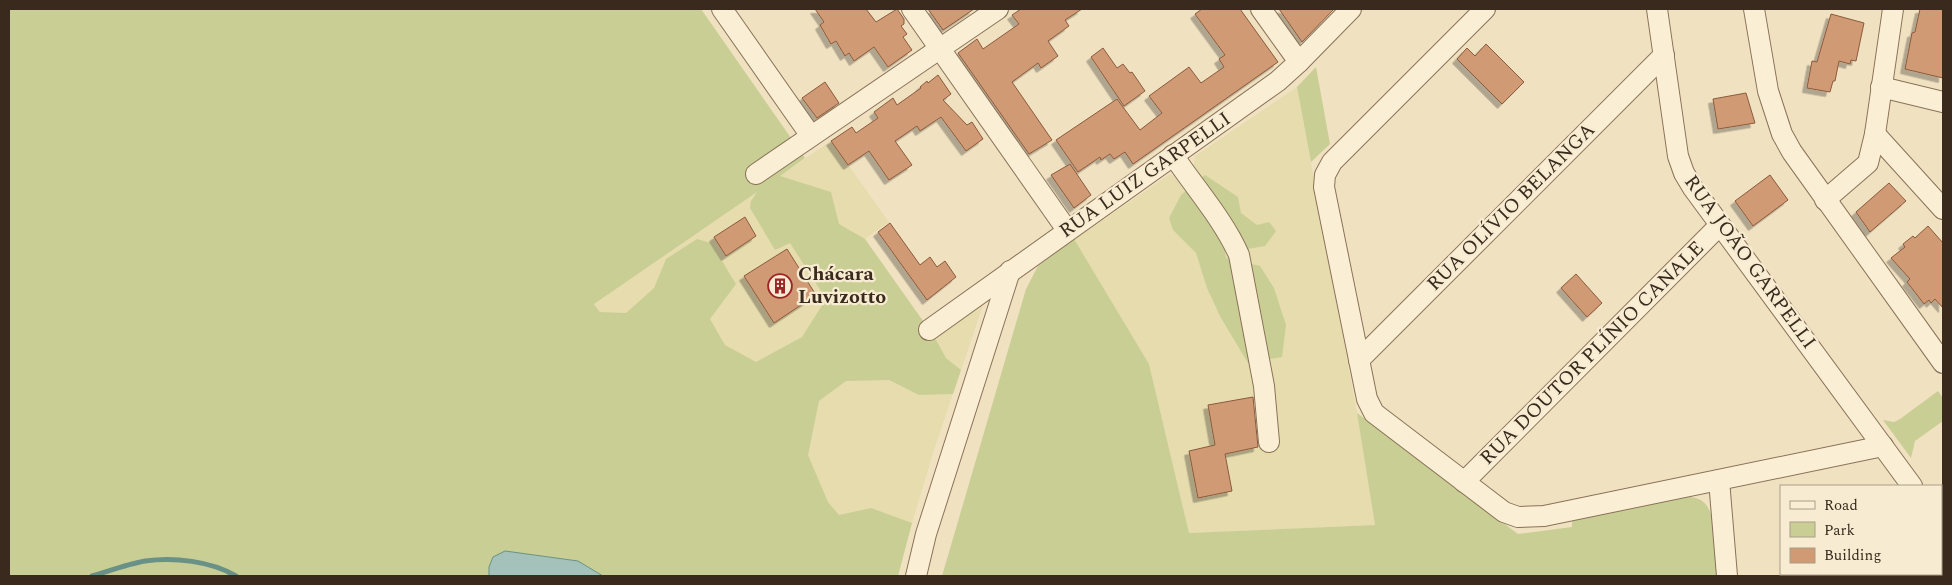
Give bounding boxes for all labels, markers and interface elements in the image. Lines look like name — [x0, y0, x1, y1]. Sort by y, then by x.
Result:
street label: RUA LUIZ GARPELLI — [1053, 104, 1237, 246]
street label: RUA OLÍVIO BELANGA — [1420, 116, 1602, 298]
street label: RUA JOÃO GARPELLI — [1677, 169, 1823, 355]
street label: RUA DOUTOR PLÍNIO CANALE — [1473, 234, 1711, 472]
place label: Chácara Luvizotto — [798, 259, 886, 312]
building icon: Chácara Luvizotto — [767, 273, 793, 299]
legend — [1780, 485, 1942, 575]
text: Road — [1824, 494, 1858, 517]
text: Park — [1824, 519, 1855, 542]
text: Building — [1824, 544, 1881, 567]

